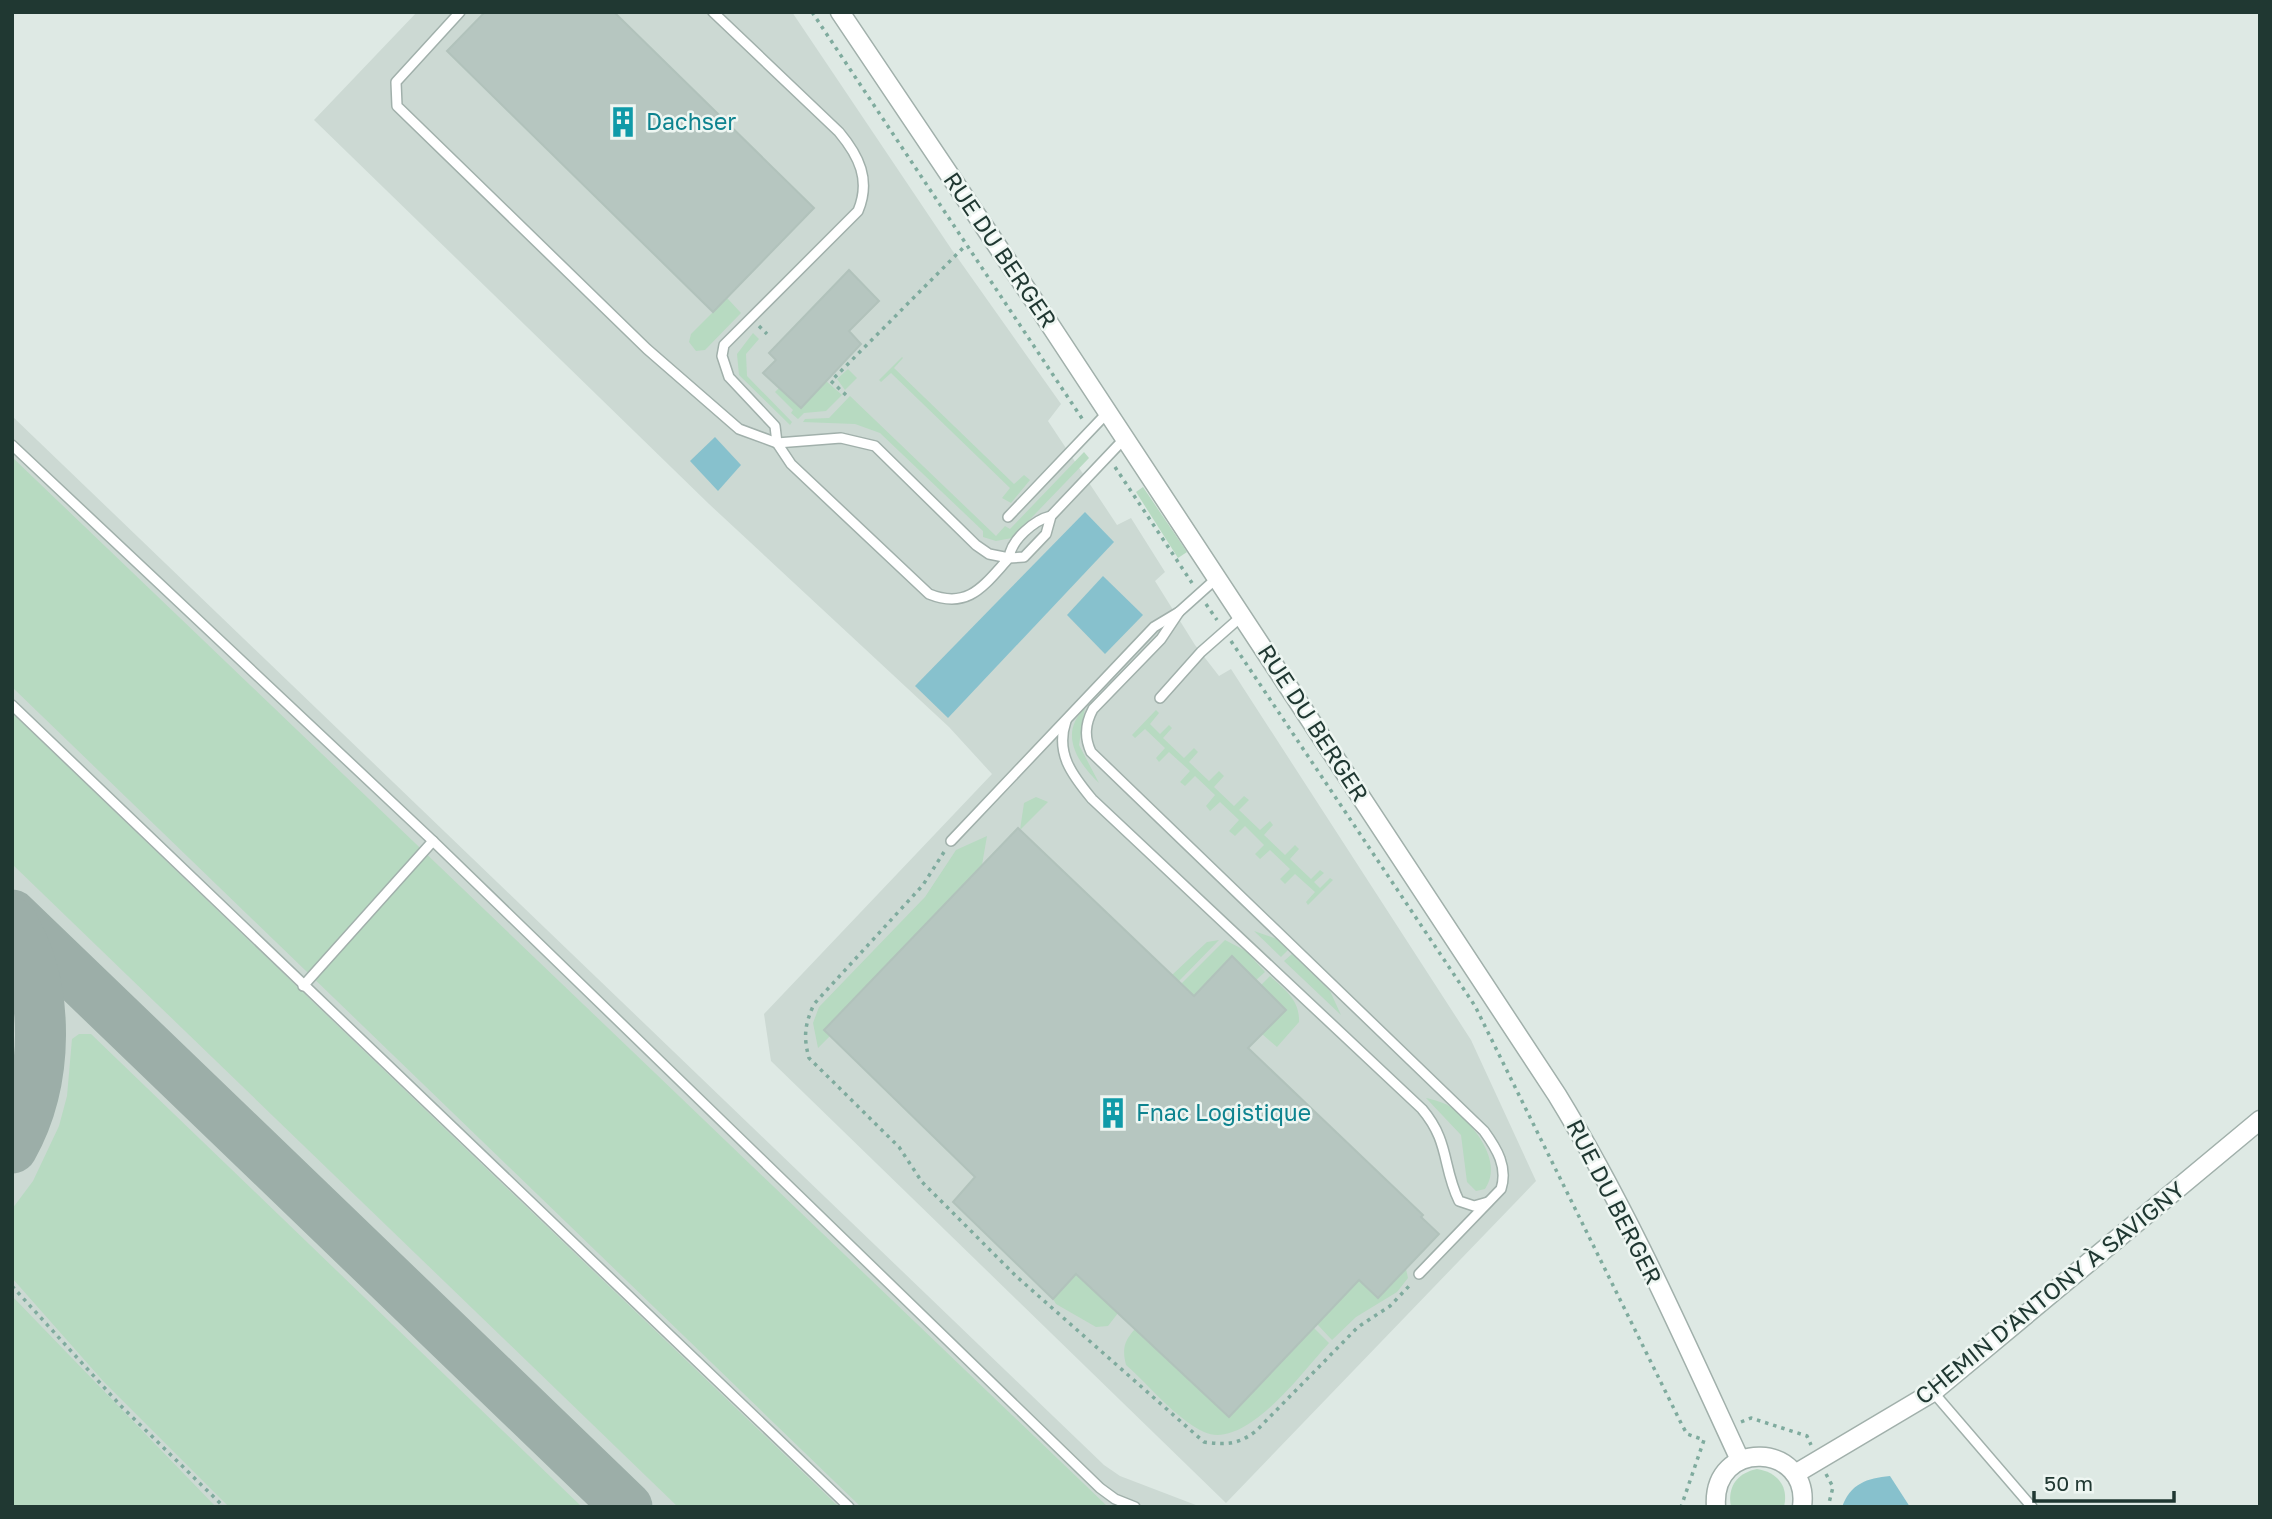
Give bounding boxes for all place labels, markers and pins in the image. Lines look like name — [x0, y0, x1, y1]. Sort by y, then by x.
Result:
building icon: Dachser — [606, 105, 640, 139]
place label: Dachser — [646, 107, 736, 135]
building icon: Fnac Logistique — [1096, 1096, 1130, 1130]
place label: Fnac Logistique — [1136, 1098, 1311, 1126]

